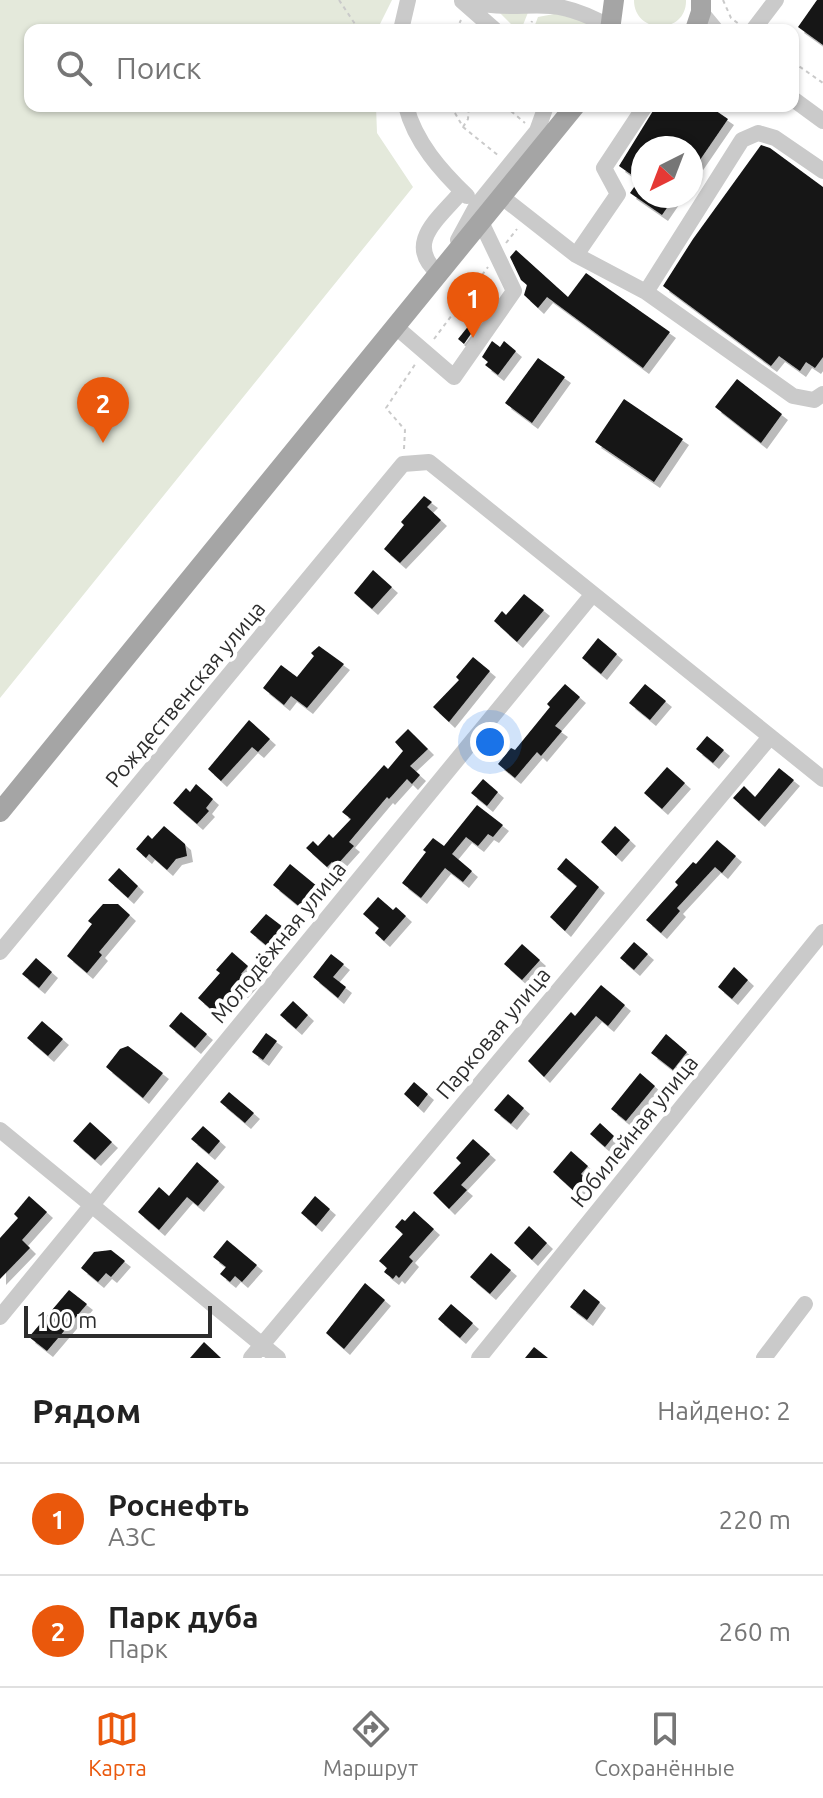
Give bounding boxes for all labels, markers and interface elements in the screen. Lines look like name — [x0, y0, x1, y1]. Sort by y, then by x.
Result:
search box — [24, 24, 799, 112]
icon: search — [52, 46, 96, 90]
text: Поиск — [116, 51, 201, 85]
north arrow — [631, 136, 703, 208]
pin: 1 — [447, 272, 499, 338]
pin: 2 — [77, 377, 129, 443]
street label: Рождественская улица — [100, 596, 270, 792]
your location — [470, 722, 510, 762]
street label: Молодёжная улица — [205, 856, 350, 1027]
street label: Парковая улица — [430, 962, 555, 1103]
street label: Юбилейная улица — [565, 1050, 702, 1211]
scale bar — [24, 1302, 212, 1338]
text: 100 m — [36, 1307, 97, 1332]
text: Рядом — [32, 1391, 141, 1429]
text: Найдено: 2 — [657, 1396, 791, 1425]
text: Роснефть — [108, 1488, 249, 1522]
text: 1 — [51, 1505, 65, 1534]
text: 220 m — [719, 1505, 791, 1534]
text: АЗС — [108, 1522, 156, 1551]
text: Парк дуба — [108, 1600, 258, 1634]
text: 2 — [51, 1617, 65, 1646]
text: 260 m — [719, 1617, 791, 1646]
text: Парк — [108, 1634, 168, 1663]
tab: Карта — [88, 1707, 147, 1780]
tab: Маршрут — [323, 1707, 418, 1780]
tab: Сохранённые — [594, 1707, 735, 1780]

